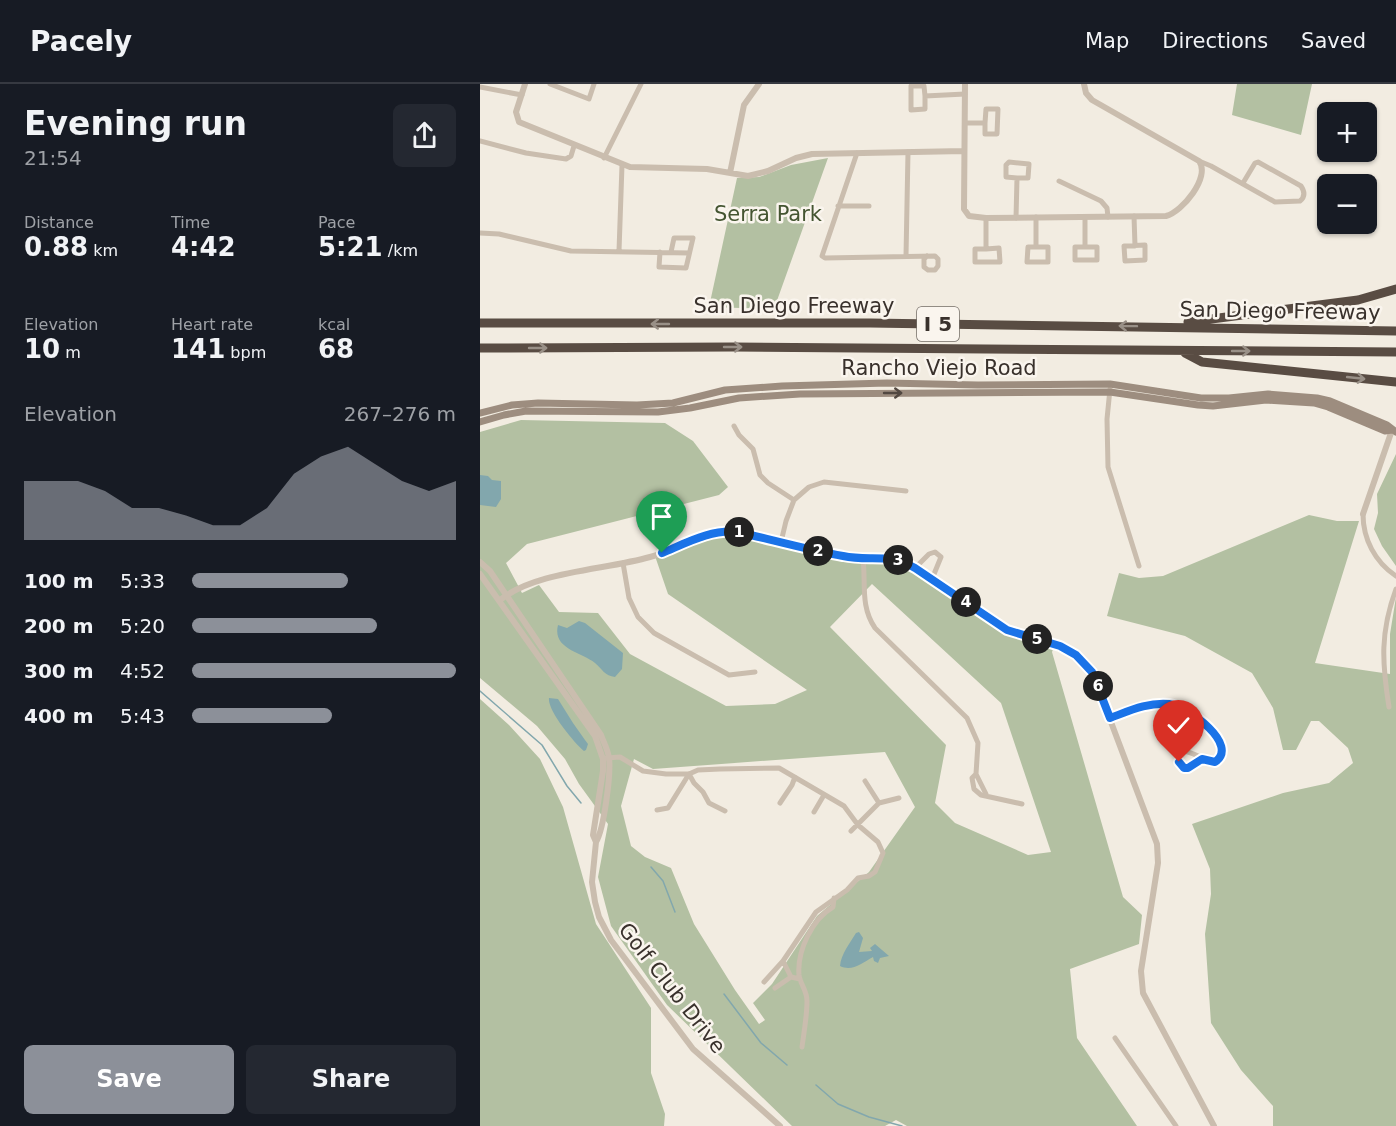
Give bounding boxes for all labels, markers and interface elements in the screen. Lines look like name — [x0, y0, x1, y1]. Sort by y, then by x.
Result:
text: Pacely — [30, 25, 132, 58]
text: Map — [1085, 29, 1129, 53]
text: Directions — [1162, 29, 1268, 53]
text: Saved — [1301, 29, 1366, 53]
map controls — [1317, 102, 1377, 234]
button: + — [1317, 102, 1377, 162]
text: Evening run — [24, 104, 247, 143]
button: share — [393, 104, 456, 167]
text: 21:54 — [24, 146, 82, 170]
button: − — [1317, 174, 1377, 234]
park label: Serra Park — [714, 202, 823, 226]
text: Distance — [24, 213, 94, 232]
text: Time — [171, 213, 210, 232]
text: Pace — [318, 213, 355, 232]
text: 0.88 — [24, 232, 88, 262]
text: 4:42 — [171, 232, 236, 262]
text: 5:21 — [318, 232, 383, 262]
text: km — [88, 241, 118, 260]
text: /km — [383, 241, 418, 260]
street label: San Diego Freeway — [694, 294, 895, 318]
street label: San Diego Freeway — [1179, 297, 1381, 325]
road number: I 5 — [917, 307, 959, 341]
text: Elevation — [24, 315, 98, 334]
text: Heart rate — [171, 315, 253, 334]
text: kcal — [318, 315, 350, 334]
one-way arrow — [650, 318, 670, 330]
one-way arrow — [1118, 320, 1138, 332]
text: 10 — [24, 334, 60, 364]
text: 141 — [171, 334, 225, 364]
text: 68 — [318, 334, 354, 364]
one-way arrow — [723, 341, 743, 353]
one-way arrow — [528, 342, 548, 354]
text: m — [60, 343, 81, 362]
text: bpm — [225, 343, 266, 362]
one-way arrow — [1231, 345, 1251, 357]
street label: Rancho Viejo Road — [841, 356, 1037, 380]
one-way arrow — [1345, 373, 1365, 384]
one-way arrow — [882, 387, 902, 399]
text: Elevation — [24, 402, 117, 426]
text: 267–276 m — [344, 402, 456, 426]
pin — [636, 491, 687, 553]
icon: arrive — [645, 500, 678, 533]
pin: 1 — [724, 517, 754, 547]
text: 1 — [733, 522, 745, 541]
pin: 2 — [803, 536, 833, 566]
text: 2 — [812, 541, 824, 560]
pin: 3 — [883, 545, 913, 575]
text: 3 — [892, 550, 904, 569]
text: 100 m — [24, 569, 94, 593]
text: 5:33 — [120, 569, 165, 593]
pin: 4 — [951, 587, 981, 617]
text: 4 — [960, 592, 972, 611]
text: 200 m — [24, 614, 94, 638]
text: 5:20 — [120, 614, 165, 638]
pin: 5 — [1022, 624, 1052, 654]
text: 5 — [1031, 629, 1043, 648]
text: 300 m — [24, 659, 94, 683]
text: 4:52 — [120, 659, 165, 683]
pin: 6 — [1083, 671, 1113, 701]
text: 6 — [1092, 676, 1104, 695]
pin — [1153, 700, 1204, 762]
text: 400 m — [24, 704, 94, 728]
text: 5:43 — [120, 704, 165, 728]
icon: check — [1162, 709, 1195, 742]
street label: Golf Club Drive — [614, 918, 730, 1058]
button: Save — [24, 1045, 234, 1114]
button: Share — [246, 1045, 456, 1114]

